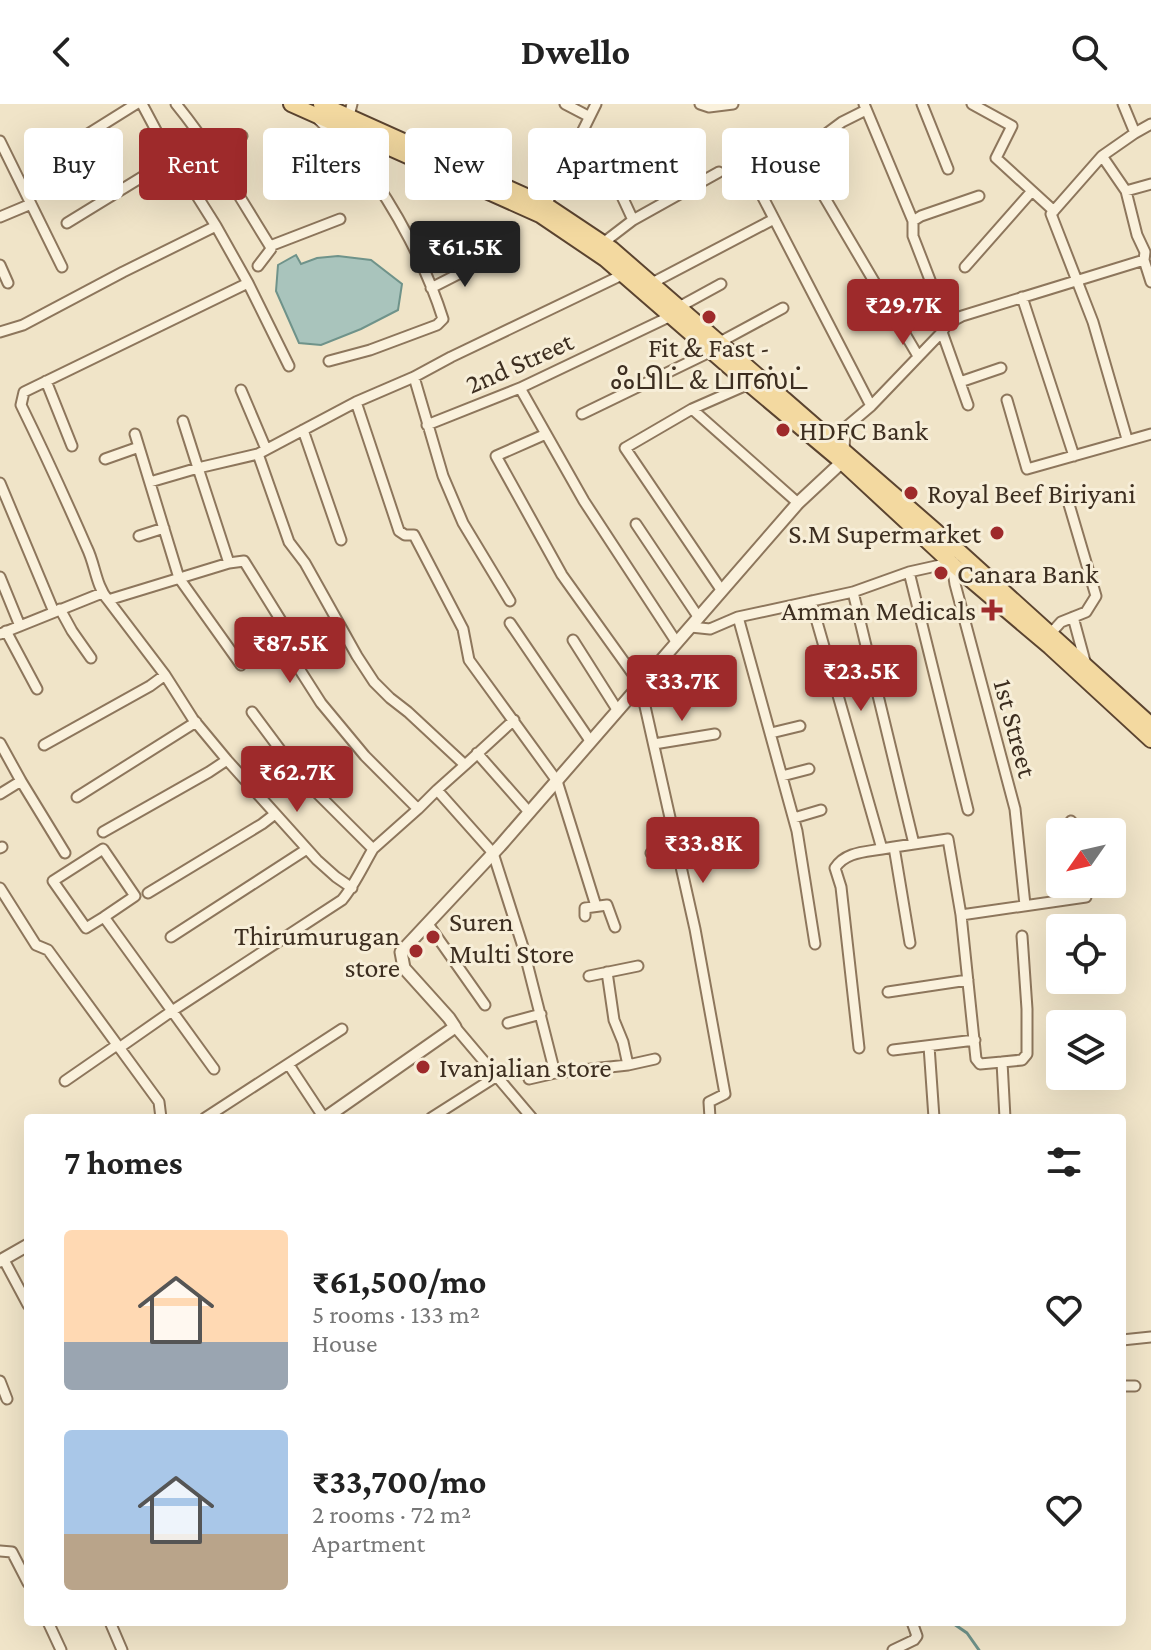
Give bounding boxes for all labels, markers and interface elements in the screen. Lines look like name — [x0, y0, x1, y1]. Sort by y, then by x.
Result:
icon: back — [40, 30, 84, 74]
icon: search — [1067, 30, 1111, 74]
text: Dwello — [521, 32, 630, 72]
chip: Buy — [24, 128, 123, 200]
chip: Rent — [139, 128, 247, 200]
chip: Filters — [263, 128, 389, 200]
chip: New — [405, 128, 512, 200]
chip: Apartment — [528, 128, 706, 200]
chip: House — [722, 128, 849, 200]
pin: ₹61.5K — [400, 221, 530, 289]
text: ₹61.5K — [428, 232, 502, 261]
pin: ₹29.7K — [838, 279, 968, 347]
text: ₹29.7K — [865, 290, 941, 319]
marker: Fit & Fast - ஃபிட் & பாஸ்ட் — [700, 308, 718, 326]
street label: 2nd Street — [461, 325, 578, 400]
place label: Fit & Fast - ஃபிட் & பாஸ்ட் — [610, 332, 808, 395]
place label: HDFC Bank — [799, 415, 929, 446]
marker: HDFC Bank — [774, 421, 792, 439]
place label: Royal Beef Biriyani — [927, 478, 1136, 509]
marker: Royal Beef Biriyani — [902, 484, 920, 502]
place label: S.M Supermarket — [788, 518, 982, 549]
marker: S.M Supermarket — [988, 524, 1006, 542]
place label: Canara Bank — [957, 558, 1099, 589]
marker: Canara Bank — [932, 564, 950, 582]
place label: Amman Medicals — [781, 595, 976, 626]
marker: Amman Medicals — [983, 601, 1001, 619]
pin: ₹87.5K — [225, 617, 355, 685]
text: ₹87.5K — [252, 628, 328, 657]
pin: ₹23.5K — [796, 645, 926, 713]
pin: ₹33.7K — [617, 655, 747, 723]
text: ₹23.5K — [823, 656, 899, 685]
text: ₹33.7K — [645, 666, 719, 695]
street label: 1st Street — [988, 676, 1044, 781]
pin: ₹62.7K — [232, 746, 362, 814]
text: ₹62.7K — [259, 757, 335, 786]
pin: ₹33.8K — [638, 817, 768, 885]
north arrow — [1046, 818, 1126, 898]
map controls — [1046, 818, 1126, 1090]
text: ₹33.8K — [664, 828, 742, 857]
place label: Suren Multi Store — [449, 906, 574, 969]
button: locate — [1046, 914, 1126, 994]
place label: Thirumurugan store — [234, 920, 400, 983]
marker: Suren Multi Store — [424, 928, 442, 946]
marker: Thirumurugan store — [407, 942, 425, 960]
button: layers — [1046, 1010, 1126, 1090]
place label: Ivanjalian store — [439, 1052, 612, 1083]
marker: Ivanjalian store — [414, 1058, 432, 1076]
icon: filters — [1042, 1140, 1086, 1184]
text: 7 homes — [64, 1144, 183, 1181]
icon: home — [128, 1262, 224, 1358]
text: ₹61,500/mo — [312, 1263, 486, 1300]
icon: heart — [1042, 1288, 1086, 1332]
text: 5 rooms · 133 m² — [312, 1300, 480, 1329]
text: House — [312, 1329, 377, 1358]
icon: home — [128, 1462, 224, 1558]
text: ₹33,700/mo — [312, 1463, 487, 1500]
icon: heart — [1042, 1488, 1086, 1532]
text: 2 rooms · 72 m² — [312, 1500, 471, 1529]
text: Apartment — [312, 1529, 425, 1558]

